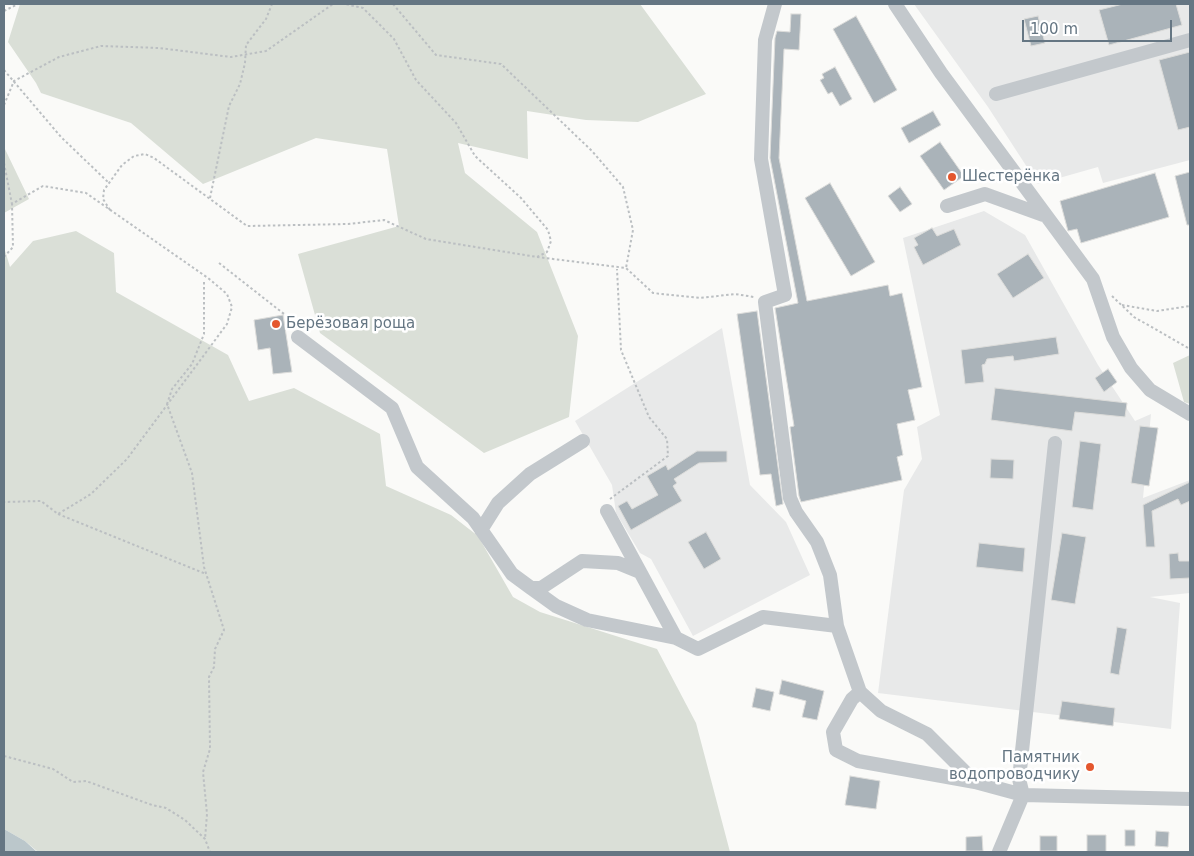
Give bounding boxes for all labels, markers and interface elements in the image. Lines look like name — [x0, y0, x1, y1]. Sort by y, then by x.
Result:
scale bar — [1024, 10, 1174, 42]
text: 100 m — [1030, 20, 1078, 38]
place label: Шестерёнка — [962, 168, 1060, 186]
marker: Шестерёнка — [946, 171, 958, 183]
place label: Берёзовая роща — [286, 315, 415, 333]
marker: Берёзовая роща — [270, 318, 282, 330]
place label: Памятник водопроводчику — [949, 749, 1080, 784]
marker: Памятник водопроводчику — [1084, 761, 1096, 773]

